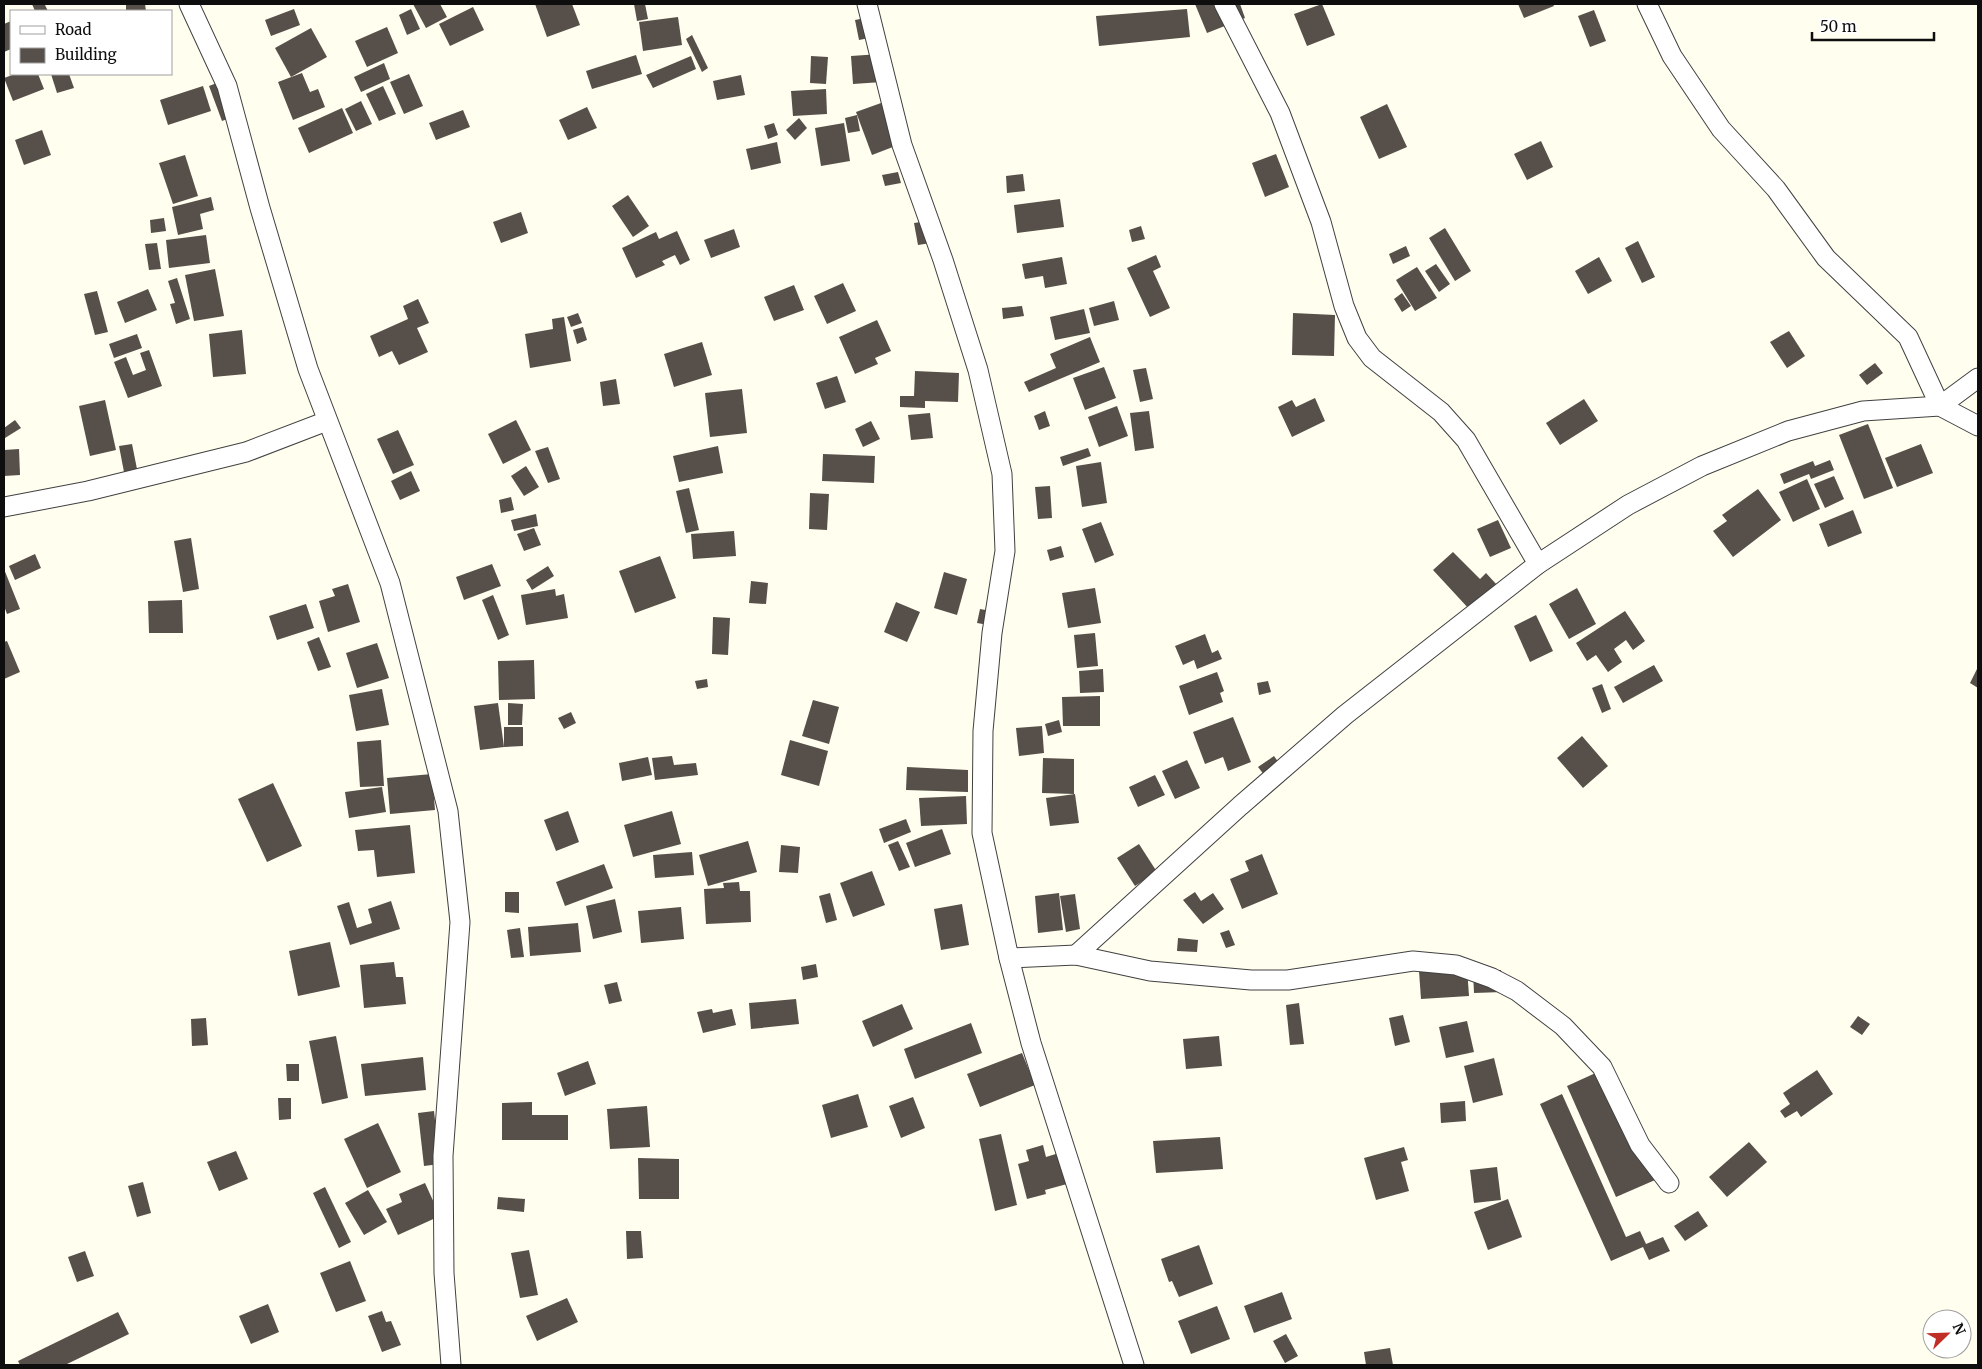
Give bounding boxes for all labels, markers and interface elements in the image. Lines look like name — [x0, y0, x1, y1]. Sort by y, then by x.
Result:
legend — [10, 10, 172, 75]
scale bar — [1812, 10, 1934, 42]
text: 50 m — [1820, 17, 1857, 36]
text: Road — [55, 20, 91, 39]
text: Building — [55, 45, 117, 64]
north arrow — [1922, 1309, 1972, 1359]
text: N — [1949, 1320, 1969, 1338]

